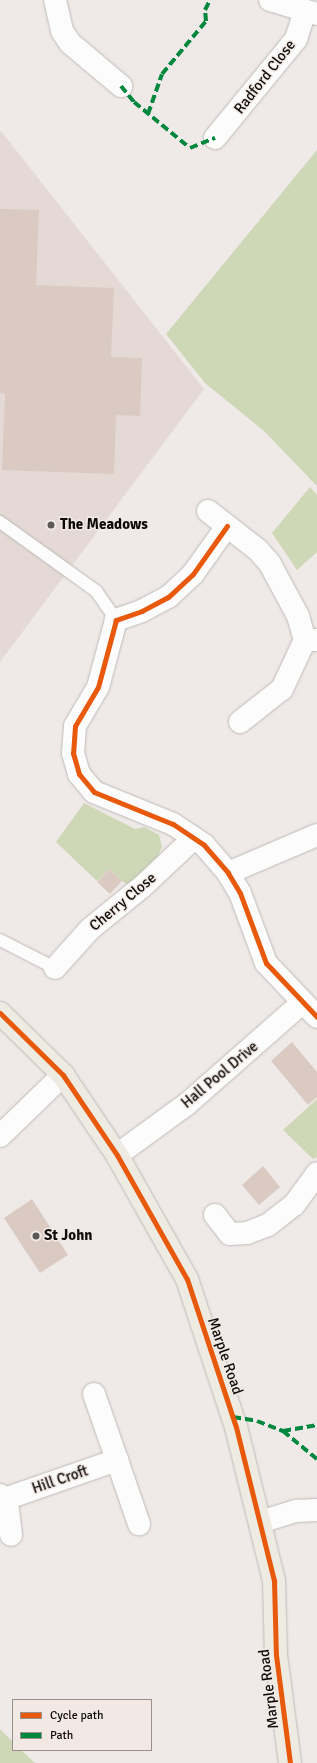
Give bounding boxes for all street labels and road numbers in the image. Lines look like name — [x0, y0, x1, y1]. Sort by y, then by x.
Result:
street label: Radford Close — [231, 36, 299, 118]
street label: Cherry Close — [86, 869, 160, 935]
street label: Hall Pool Drive — [178, 1038, 262, 1112]
street label: Marple Road — [203, 1315, 247, 1397]
street label: Hill Croft — [30, 1462, 90, 1498]
street label: Marple Road — [255, 1648, 283, 1730]

